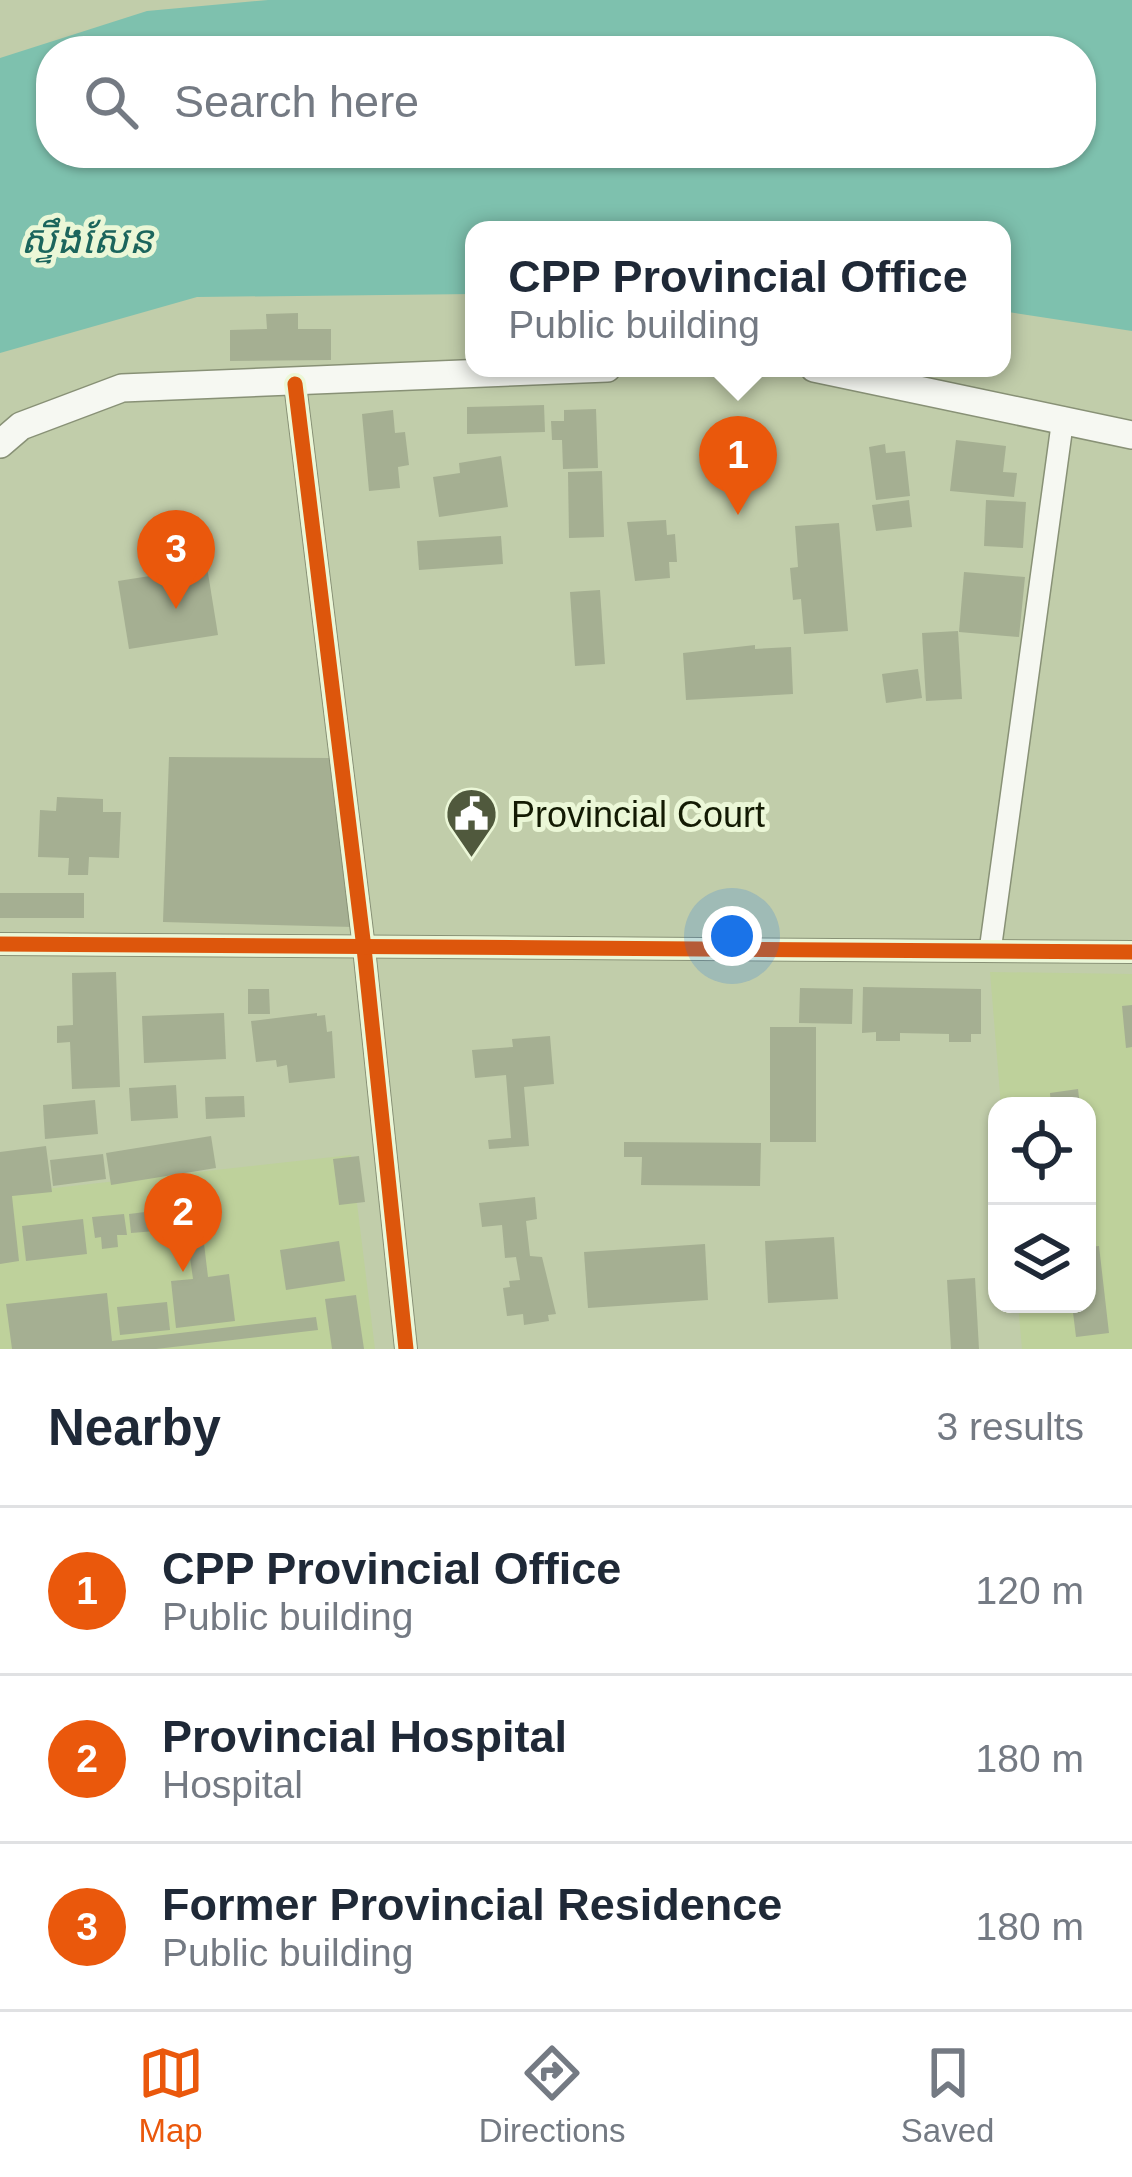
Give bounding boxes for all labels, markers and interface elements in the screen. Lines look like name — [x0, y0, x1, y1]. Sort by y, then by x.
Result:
search box — [36, 36, 1096, 168]
icon: search — [78, 69, 144, 135]
text: Search here — [174, 76, 419, 127]
water label: ស្ទឹងសែន — [20, 217, 155, 264]
popup — [465, 221, 1011, 377]
text: CPP Provincial Office — [508, 251, 968, 302]
text: Public building — [508, 303, 760, 346]
pin: 1 — [699, 416, 777, 515]
pin: 3 — [137, 510, 215, 609]
public building icon: Provincial Court — [444, 786, 500, 860]
place label: Provincial Court — [511, 794, 765, 835]
your location — [702, 906, 762, 966]
map controls — [988, 1097, 1096, 1313]
button: locate — [988, 1097, 1096, 1205]
pin: 2 — [144, 1173, 222, 1272]
button: layers — [988, 1205, 1096, 1313]
text: Nearby — [48, 1399, 221, 1456]
text: 3 results — [937, 1405, 1084, 1448]
text: CPP Provincial Office — [162, 1543, 621, 1594]
text: 1 — [76, 1569, 98, 1612]
text: 120 m — [976, 1569, 1084, 1612]
text: Public building — [162, 1595, 414, 1638]
text: Provincial Hospital — [162, 1711, 567, 1762]
text: 2 — [76, 1737, 98, 1780]
text: 180 m — [976, 1737, 1084, 1780]
text: Hospital — [162, 1763, 303, 1806]
text: Former Provincial Residence — [162, 1879, 782, 1930]
text: 3 — [76, 1905, 98, 1948]
text: 180 m — [976, 1905, 1084, 1948]
text: Public building — [162, 1931, 414, 1974]
tab: Map — [138, 2040, 204, 2150]
tab: Directions — [479, 2040, 626, 2150]
tab: Saved — [901, 2040, 994, 2150]

